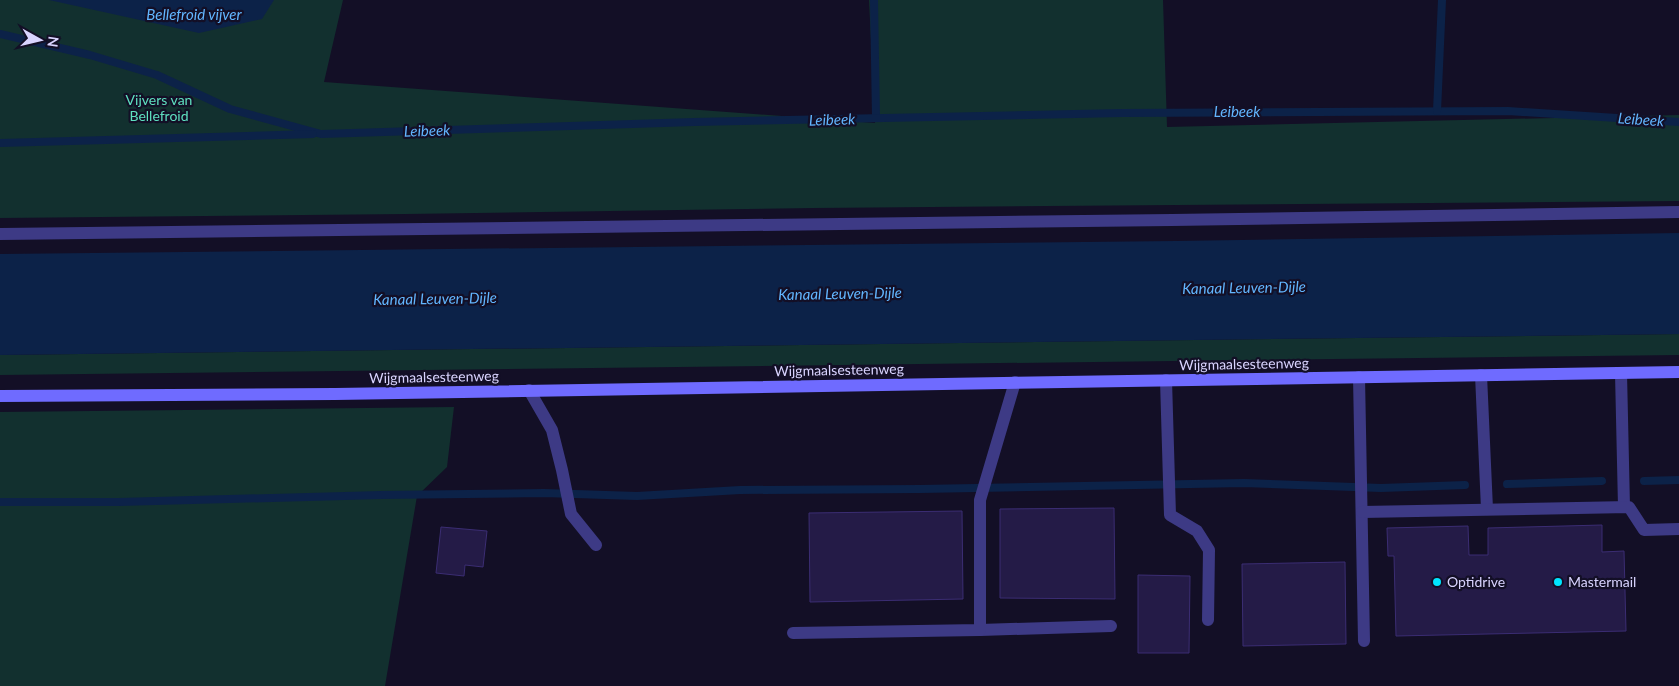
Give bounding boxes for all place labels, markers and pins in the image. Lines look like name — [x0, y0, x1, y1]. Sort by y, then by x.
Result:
place label: Optidrive — [1447, 573, 1505, 590]
place label: Mastermail — [1568, 573, 1636, 590]
marker: Optidrive — [1431, 576, 1443, 588]
marker: Mastermail — [1552, 576, 1564, 588]

